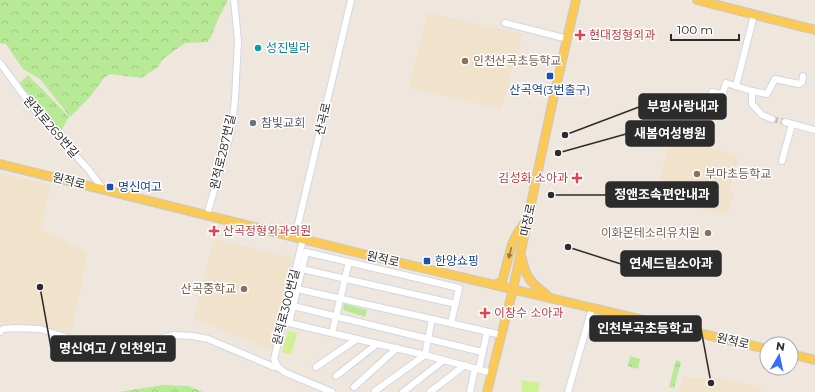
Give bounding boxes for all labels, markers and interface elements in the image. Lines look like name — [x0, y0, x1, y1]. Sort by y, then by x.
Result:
scale bar — [671, 16, 739, 42]
text: 100 m — [677, 22, 713, 37]
place label: 현대정형외과 — [589, 27, 655, 42]
marker: 현대정형외과 — [574, 29, 586, 41]
place label: 성진빌라 — [266, 40, 310, 55]
marker: 성진빌라 — [253, 43, 263, 53]
place label: 인천산곡초등학교 — [473, 53, 561, 68]
marker: 인천산곡초등학교 — [460, 56, 470, 66]
marker: 산곡역(3번출구) — [545, 71, 555, 81]
place label: 산곡역(3번출구) — [510, 82, 590, 97]
street label: 원적로269번길 — [21, 93, 82, 161]
callout: 부평사랑내과 — [639, 94, 726, 119]
text: 부평사랑내과 — [647, 98, 719, 114]
street label: 산곡로 — [311, 101, 334, 137]
street label: 원적로287번길 — [207, 113, 238, 191]
place label: 참빛교회 — [261, 115, 305, 130]
marker: 참빛교회 — [248, 118, 258, 128]
callout: 새봄여성병원 — [626, 121, 714, 146]
text: 새봄여성병원 — [634, 125, 706, 141]
place label: 부마초등학교 — [705, 166, 771, 181]
street label: 원적로 — [51, 169, 87, 192]
marker: 부마초등학교 — [692, 169, 702, 179]
place label: 김성화 소아과 — [499, 170, 568, 185]
marker: 김성화 소아과 — [571, 172, 583, 184]
place label: 명신여고 — [118, 179, 162, 194]
marker: 명신여고 — [105, 182, 115, 192]
callout: 정앤조속편안내과 — [606, 182, 718, 207]
text: 정앤조속편안내과 — [614, 186, 710, 202]
street label: 마장로 — [517, 202, 538, 238]
place label: 산곡정형외과의원 — [223, 223, 311, 238]
marker: 산곡정형외과의원 — [208, 225, 220, 237]
place label: 이화몬테소리유치원 — [601, 225, 700, 240]
marker: 이화몬테소리유치원 — [703, 228, 713, 238]
street label: 원적로 — [365, 247, 401, 270]
one-way arrow — [506, 247, 512, 259]
callout: 연세드림소아과 — [621, 251, 721, 276]
place label: 한양쇼핑 — [435, 253, 479, 268]
text: 연세드림소아과 — [629, 255, 713, 271]
marker: 한양쇼핑 — [422, 256, 432, 266]
street label: 원적로300번길 — [269, 267, 302, 346]
place label: 산곡중학교 — [181, 281, 236, 296]
marker: 산곡중학교 — [239, 284, 249, 294]
place label: 이창수 소아과 — [494, 305, 563, 320]
marker: 이창수 소아과 — [479, 307, 491, 319]
callout: 인천부곡초등학교 — [590, 316, 701, 341]
text: 인천부곡초등학교 — [597, 320, 693, 336]
street label: 원적로 — [715, 329, 751, 352]
callout: 명신여고 / 인천외고 — [51, 336, 175, 361]
north arrow — [759, 336, 799, 376]
text: N — [775, 339, 786, 354]
text: 명신여고 / 인천외고 — [59, 340, 167, 356]

